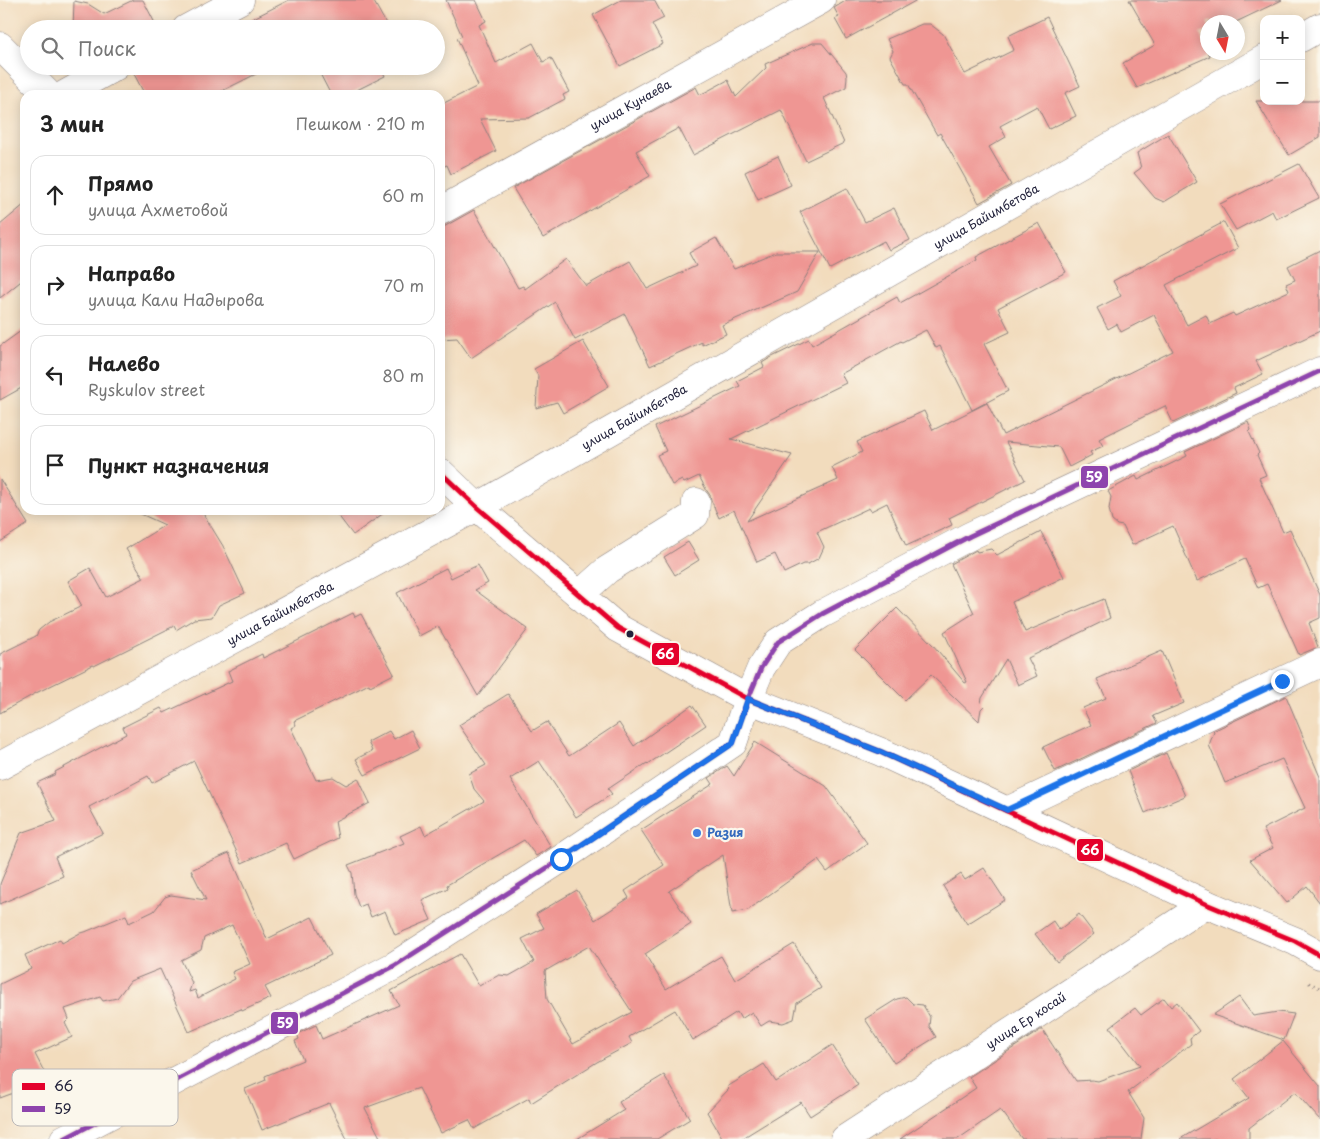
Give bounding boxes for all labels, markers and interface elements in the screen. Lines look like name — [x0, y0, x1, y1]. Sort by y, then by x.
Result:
north arrow — [1200, 15, 1245, 60]
map controls — [1260, 15, 1305, 105]
button: + — [1260, 15, 1305, 60]
search box — [20, 20, 445, 75]
icon: search — [38, 34, 66, 62]
text: Поиск — [78, 34, 136, 62]
button: − — [1260, 60, 1305, 105]
street label: улица Кунаева — [586, 74, 675, 134]
text: 3 мин — [40, 107, 104, 139]
text: Пешком · 210 m — [296, 111, 425, 135]
text: Прямо — [88, 169, 153, 197]
street label: улица Байимбетова — [930, 179, 1043, 253]
icon: ahead — [41, 181, 69, 209]
text: 60 m — [382, 183, 424, 207]
text: улица Ахметовой — [88, 197, 228, 221]
text: Направо — [88, 259, 175, 287]
icon: right — [41, 271, 69, 299]
text: 70 m — [384, 273, 424, 297]
text: улица Кали Надырова — [88, 287, 264, 311]
text: Налево — [88, 349, 160, 377]
icon: left — [41, 361, 69, 389]
text: 80 m — [382, 363, 424, 387]
text: Ryskulov street — [88, 377, 205, 401]
street label: улица Байимбетова — [578, 379, 691, 454]
icon: arrive — [41, 451, 69, 479]
text: Пункт назначения — [88, 451, 269, 479]
line badge: 59 — [1080, 465, 1109, 489]
text: 59 — [1085, 466, 1103, 487]
street label: улица Байимбетова — [223, 576, 337, 649]
unlabelled marker — [625, 629, 635, 639]
line badge: 66 — [651, 642, 680, 666]
text: 66 — [656, 643, 674, 664]
route end — [1271, 670, 1294, 693]
place label: Разия — [707, 823, 743, 841]
marker: Разия — [691, 827, 703, 839]
line badge: 66 — [1076, 838, 1104, 862]
text: 66 — [1081, 839, 1099, 860]
route start — [550, 848, 573, 871]
street label: улица Ер косай — [982, 988, 1069, 1053]
line badge: 59 — [270, 1011, 299, 1035]
text: 59 — [276, 1012, 294, 1033]
legend — [12, 1069, 178, 1126]
text: 66 — [54, 1075, 73, 1096]
text: 59 — [54, 1098, 72, 1119]

